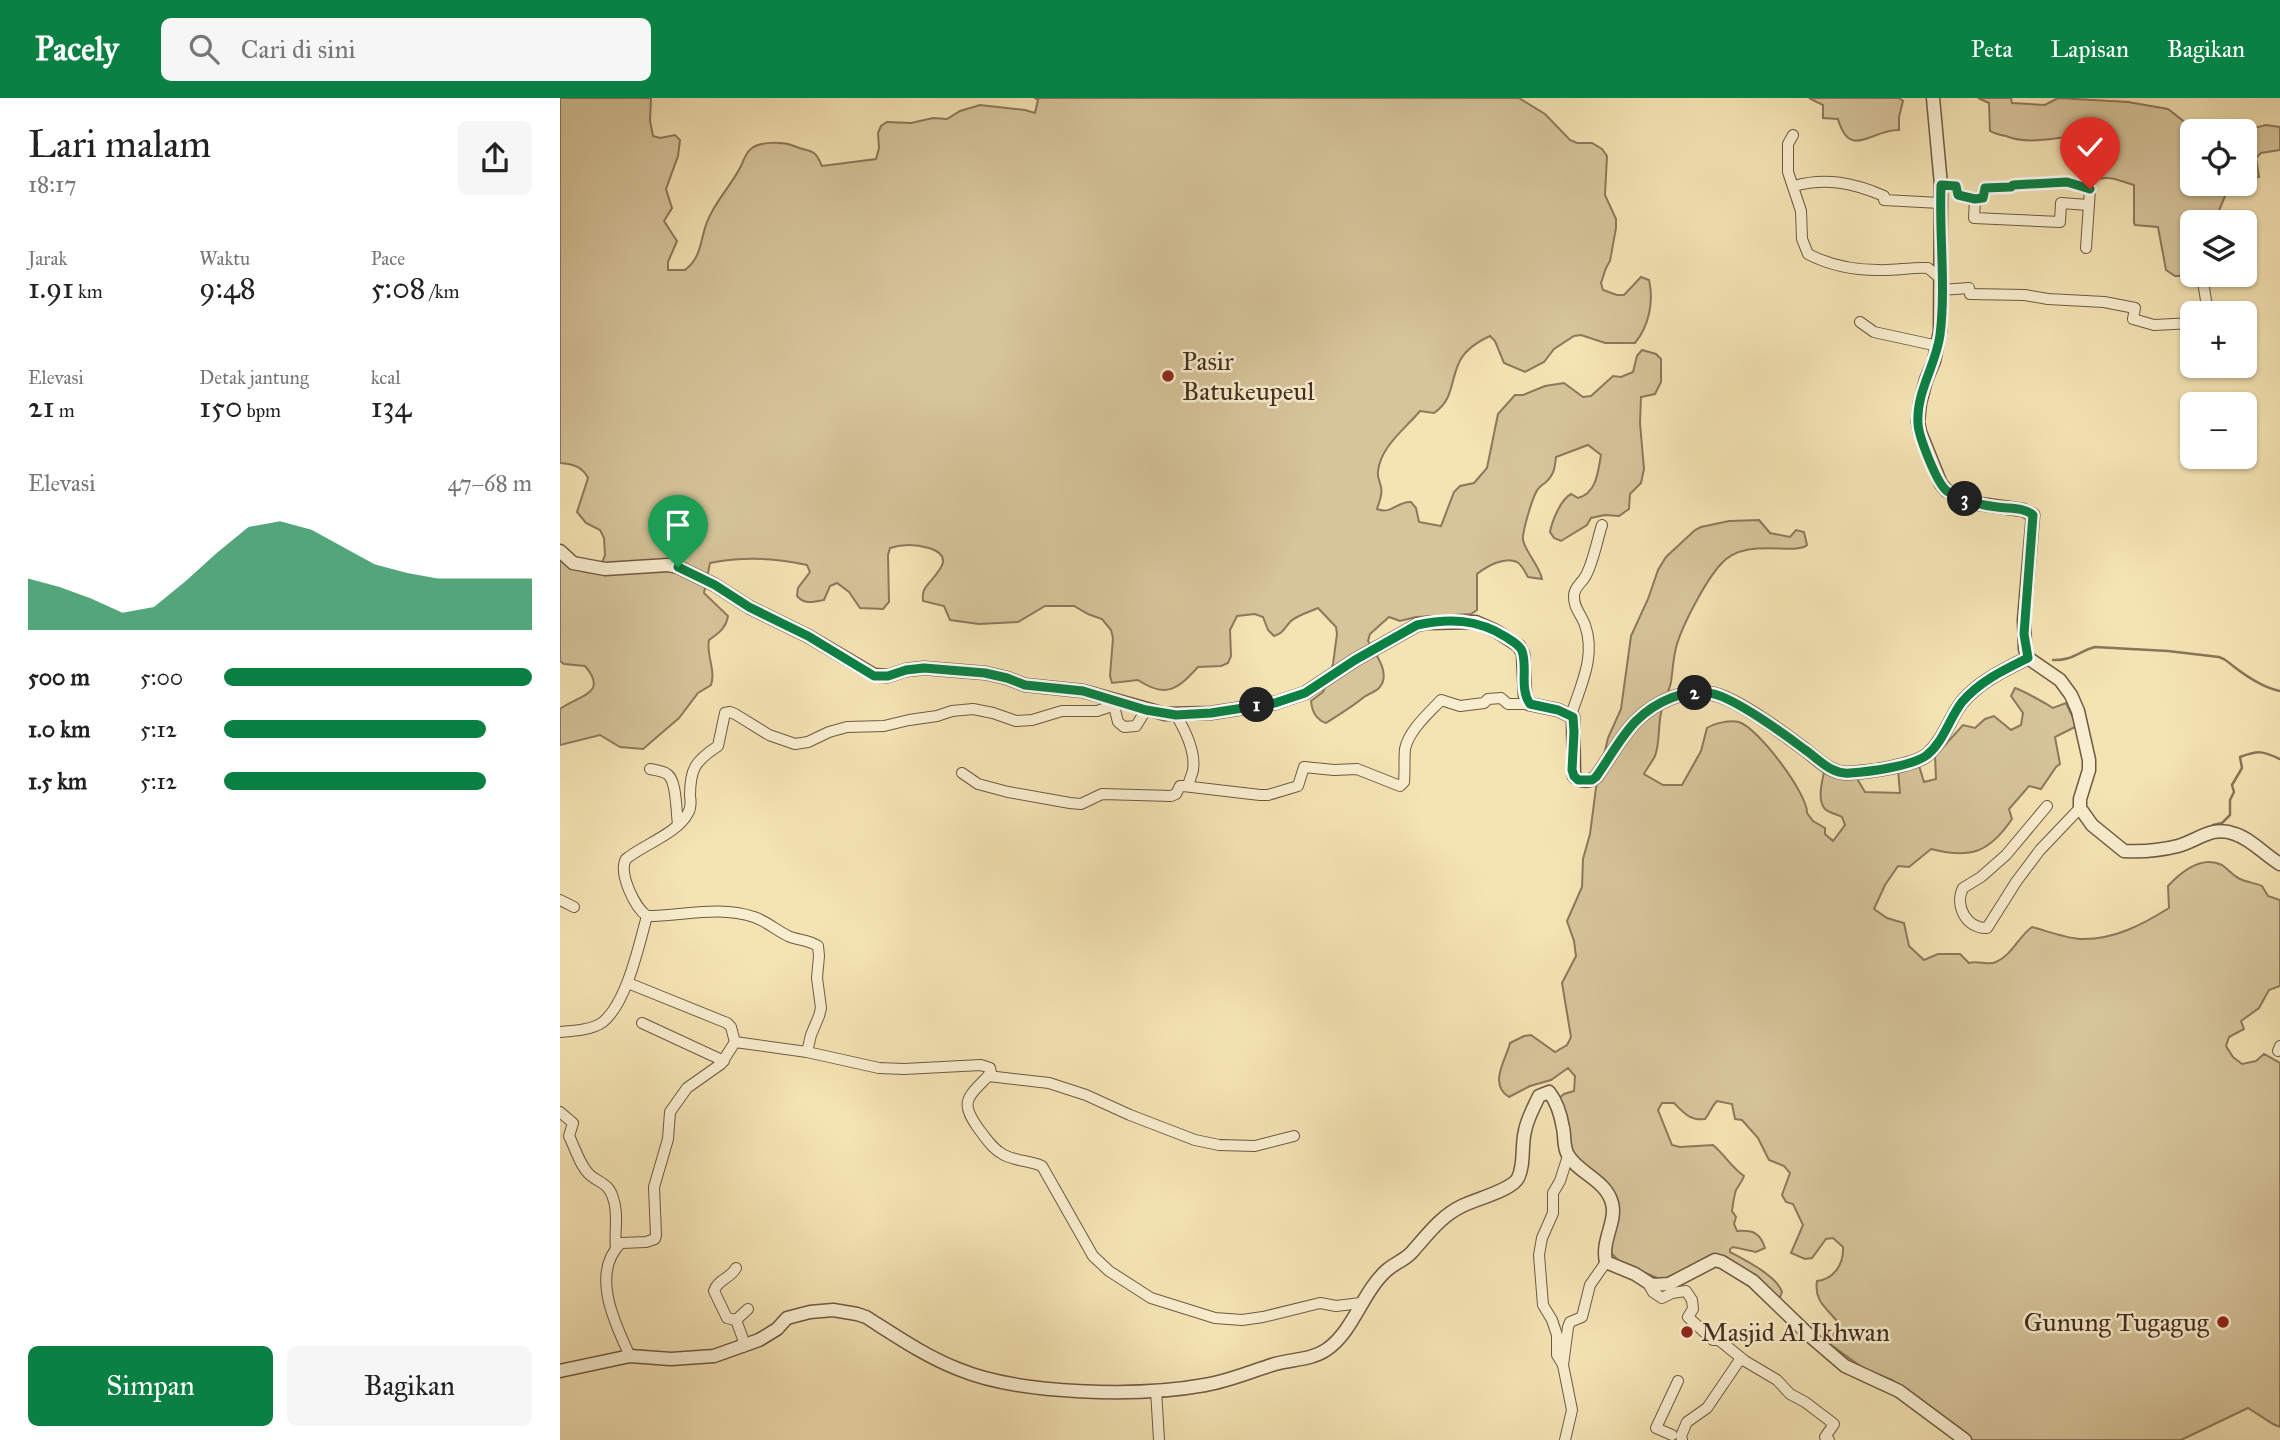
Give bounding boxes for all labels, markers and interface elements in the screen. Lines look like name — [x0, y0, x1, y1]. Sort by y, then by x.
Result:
search box — [161, 18, 651, 81]
text: Pacely — [35, 29, 119, 69]
icon: search — [185, 30, 223, 68]
text: Cari di sini — [241, 33, 356, 65]
text: Peta — [1971, 34, 2013, 64]
text: Lapisan — [2051, 34, 2129, 64]
text: Bagikan — [2167, 34, 2245, 64]
pin — [2060, 117, 2120, 189]
map controls — [2180, 119, 2257, 469]
button: locate — [2180, 119, 2257, 196]
text: Lari malam — [28, 121, 211, 167]
button: share — [458, 121, 532, 195]
icon: check — [2071, 128, 2109, 166]
text: 18:17 — [28, 170, 76, 198]
button: layers — [2180, 210, 2257, 287]
text: Jarak — [28, 247, 67, 270]
text: Waktu — [199, 247, 250, 270]
text: Pace — [371, 247, 405, 270]
text: 1.91 — [28, 270, 74, 306]
text: 9:48 — [199, 270, 256, 306]
text: 5:08 — [371, 270, 426, 306]
text: km — [74, 280, 103, 303]
text: /km — [426, 280, 460, 303]
button: + — [2180, 301, 2257, 378]
place label: Pasir Batukeupeul — [1182, 345, 1315, 407]
text: Elevasi — [28, 366, 84, 389]
text: Detak jantung — [199, 366, 309, 389]
text: kcal — [371, 366, 401, 389]
marker: Pasir Batukeupeul — [1160, 368, 1176, 384]
text: 21 — [28, 389, 55, 425]
text: 150 — [199, 389, 242, 425]
text: 134 — [371, 389, 411, 425]
button: − — [2180, 392, 2257, 469]
text: m — [55, 399, 75, 422]
text: bpm — [242, 399, 281, 422]
text: Elevasi — [28, 469, 96, 497]
text: 47–68 m — [448, 469, 532, 497]
pin: 3 — [1948, 482, 1982, 516]
text: 3 — [1961, 487, 1968, 510]
pin — [648, 495, 708, 567]
icon: arrive — [659, 506, 697, 544]
text: 500 m — [28, 663, 90, 691]
text: 5:00 — [140, 663, 183, 691]
pin: 2 — [1678, 676, 1712, 710]
text: 2 — [1690, 681, 1699, 704]
pin: 1 — [1240, 688, 1274, 722]
text: 1 — [1253, 693, 1260, 716]
text: 1.0 km — [28, 715, 90, 743]
text: 5:12 — [140, 715, 177, 743]
text: 1.5 km — [28, 767, 87, 795]
text: 5:12 — [140, 767, 177, 795]
place label: Gunung Tugagug — [2024, 1306, 2210, 1338]
marker: Gunung Tugagug — [2215, 1314, 2231, 1330]
place label: Masjid Al Ikhwan — [1701, 1316, 1890, 1348]
marker: Masjid Al Ikhwan — [1679, 1324, 1695, 1340]
button: Simpan — [28, 1346, 273, 1426]
button: Bagikan — [287, 1346, 532, 1426]

